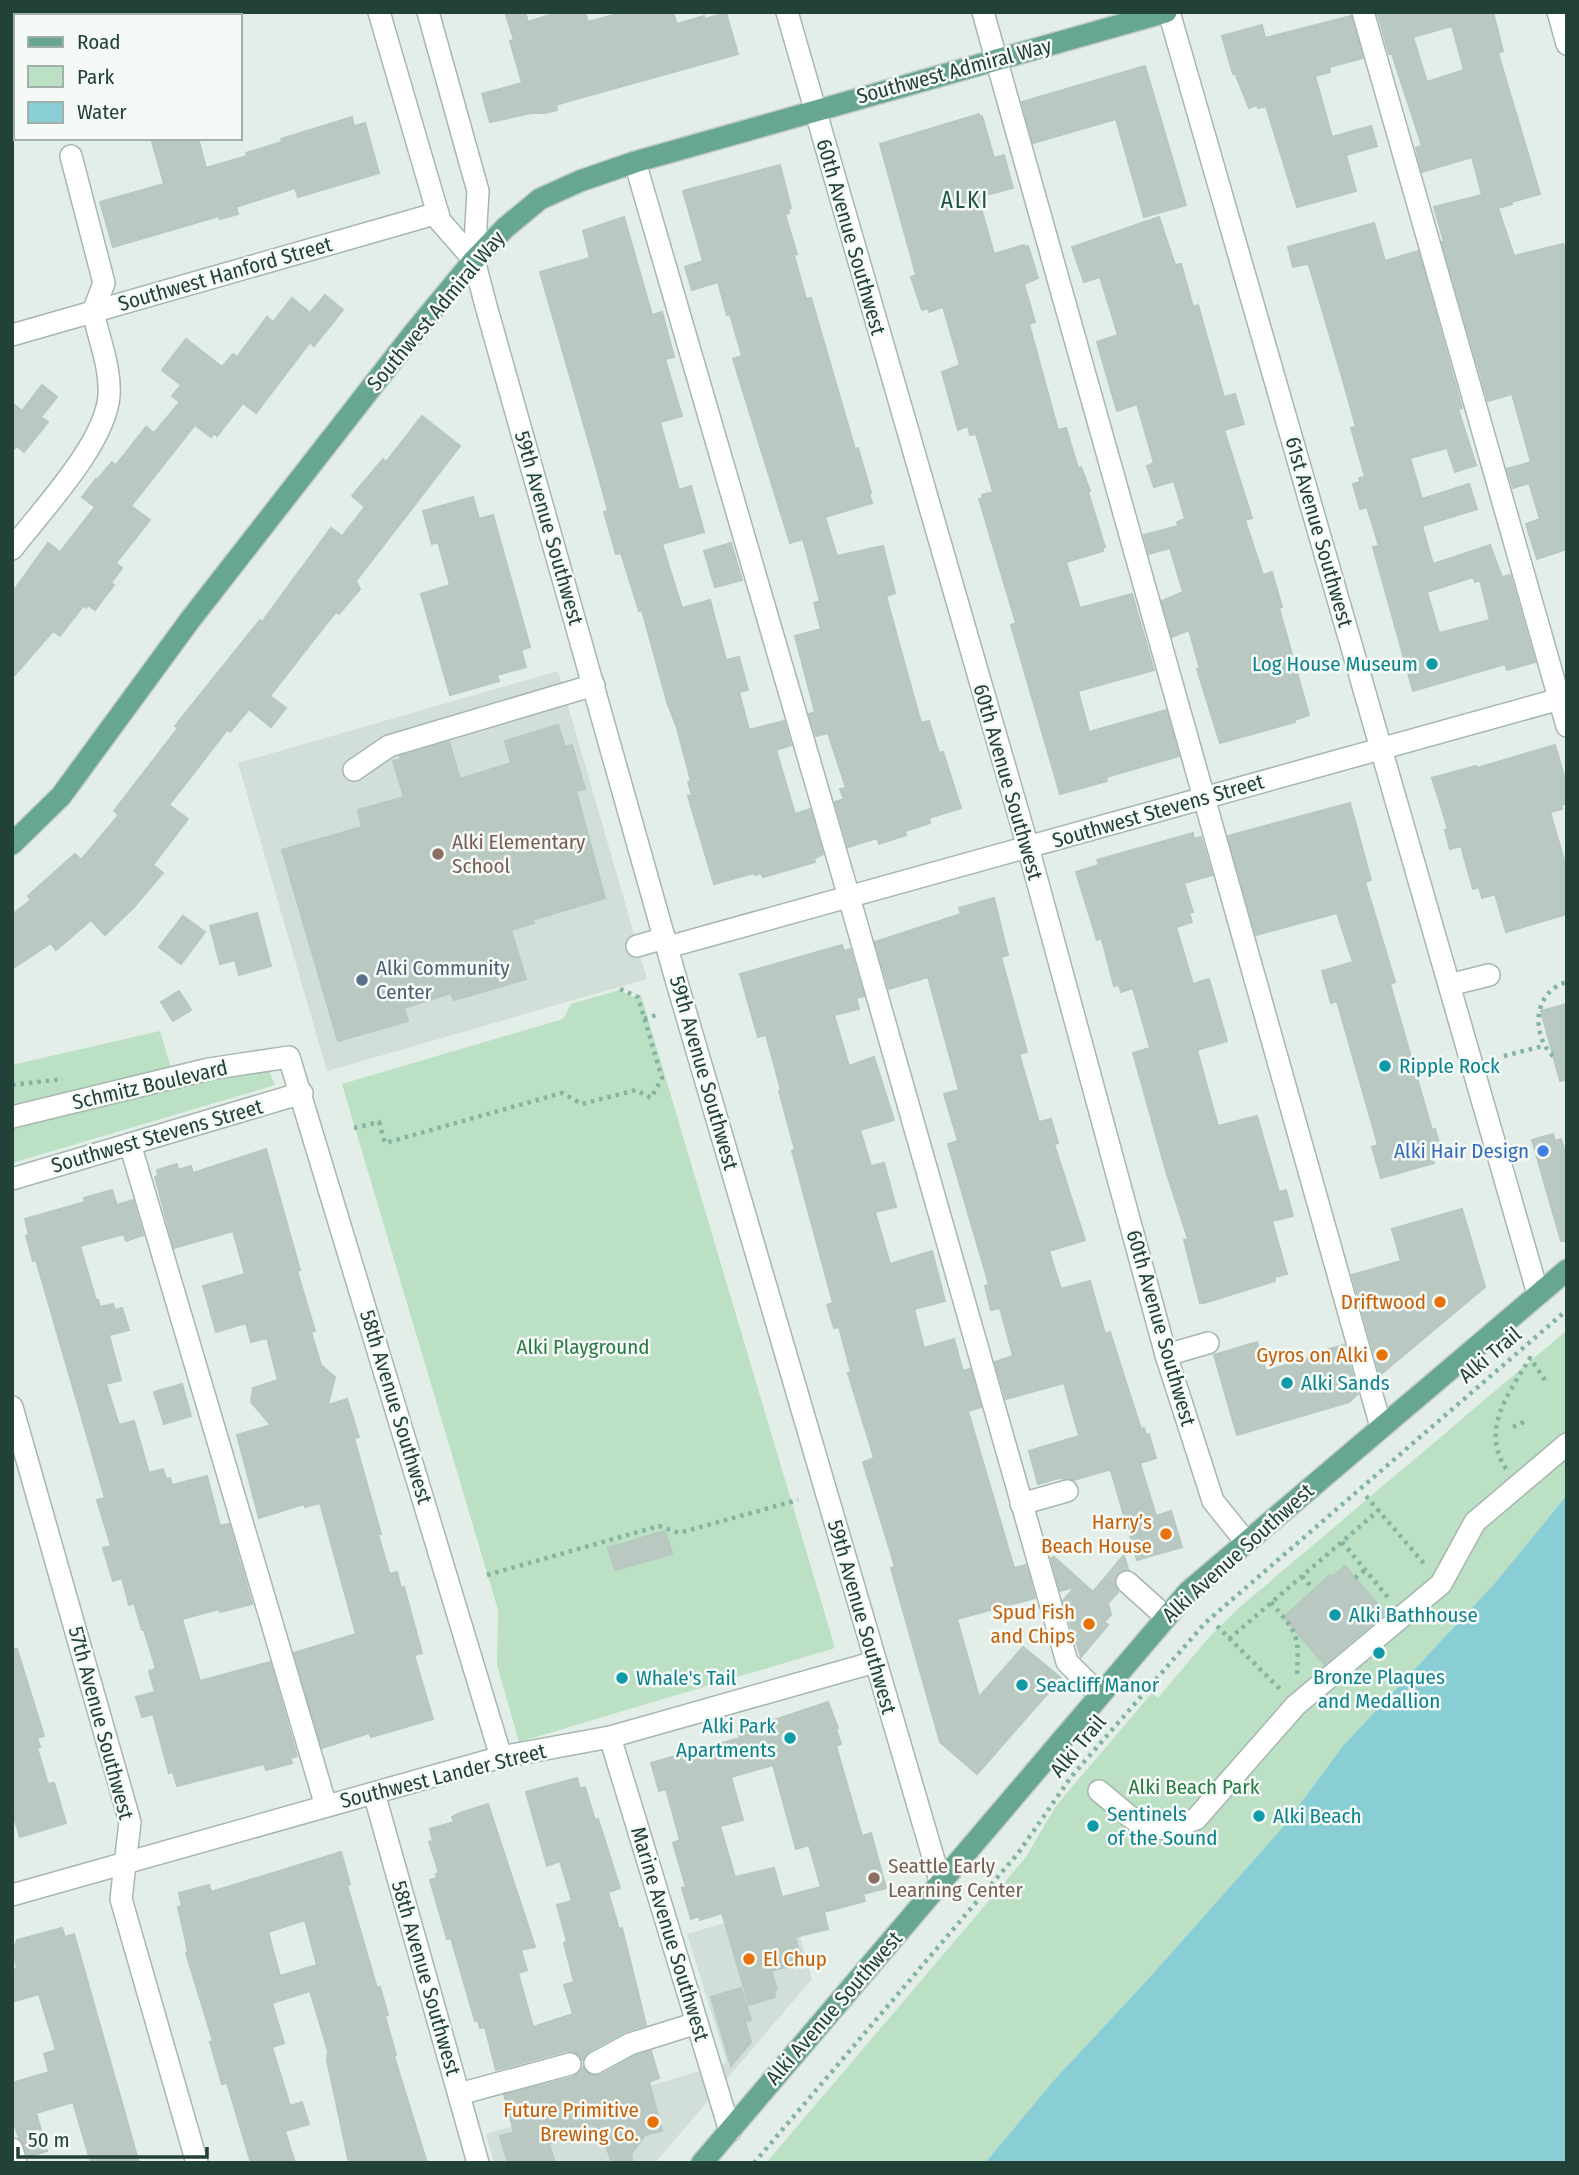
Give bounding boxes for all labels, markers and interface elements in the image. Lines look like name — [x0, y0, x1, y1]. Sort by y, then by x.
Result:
legend — [14, 14, 242, 140]
text: Road — [77, 29, 121, 55]
street label: Southwest Admiral Way — [854, 32, 1055, 110]
text: Park — [77, 64, 115, 90]
text: Water — [77, 99, 127, 125]
street label: 60th Avenue Southwest — [811, 136, 891, 338]
district label: ALKI — [941, 186, 989, 214]
street label: Southwest Admiral Way — [362, 225, 511, 396]
street label: Southwest Hanford Street — [115, 231, 335, 317]
street label: 59th Avenue Southwest — [509, 428, 589, 628]
street label: 61st Avenue Southwest — [1279, 434, 1359, 630]
place label: Log House Museum — [1252, 651, 1418, 677]
marker: Log House Museum — [1424, 656, 1440, 672]
street label: 60th Avenue Southwest — [968, 681, 1048, 883]
street label: Southwest Stevens Street — [1049, 768, 1267, 854]
place label: Alki Elementary School — [452, 829, 586, 879]
marker: Alki Elementary School — [430, 846, 446, 862]
place label: Alki Community Center — [376, 955, 510, 1005]
marker: Alki Community Center — [354, 972, 370, 988]
street label: 59th Avenue Southwest — [664, 973, 744, 1173]
place label: Ripple Rock — [1399, 1053, 1500, 1079]
street label: Schmitz Boulevard — [70, 1054, 230, 1116]
marker: Ripple Rock — [1377, 1058, 1393, 1074]
street label: Southwest Stevens Street — [48, 1093, 266, 1179]
place label: Alki Hair Design — [1394, 1138, 1529, 1164]
marker: Alki Hair Design — [1535, 1143, 1551, 1159]
street label: 60th Avenue Southwest — [1121, 1227, 1201, 1429]
place label: Driftwood — [1341, 1289, 1426, 1315]
marker: Driftwood — [1432, 1294, 1448, 1310]
street label: 58th Avenue Southwest — [354, 1307, 438, 1507]
street label: Alki Trail — [1453, 1321, 1527, 1389]
park label: Alki Playground — [516, 1334, 650, 1360]
place label: Gyros on Alki — [1256, 1342, 1368, 1368]
marker: Gyros on Alki — [1374, 1347, 1390, 1363]
place label: Alki Sands — [1301, 1370, 1390, 1396]
marker: Alki Sands — [1279, 1375, 1295, 1391]
street label: Alki Avenue Southwest — [1157, 1478, 1319, 1628]
place label: Harry’s Beach House — [1041, 1509, 1152, 1559]
street label: 59th Avenue Southwest — [822, 1517, 902, 1717]
marker: Harry’s Beach House — [1158, 1526, 1174, 1542]
place label: Spud Fish and Chips — [990, 1599, 1075, 1649]
place label: Alki Bathhouse — [1349, 1602, 1478, 1628]
marker: Alki Bathhouse — [1327, 1607, 1343, 1623]
marker: Spud Fish and Chips — [1081, 1616, 1097, 1632]
street label: 57th Avenue Southwest — [63, 1624, 139, 1823]
marker: Bronze Plaques and Medallion — [1371, 1645, 1387, 1661]
place label: Bronze Plaques and Medallion — [1313, 1664, 1445, 1714]
place label: Whale's Tail — [636, 1665, 737, 1691]
marker: Whale's Tail — [614, 1670, 630, 1686]
place label: Seacliff Manor — [1036, 1672, 1160, 1698]
marker: Seacliff Manor — [1014, 1677, 1030, 1693]
street label: Alki Trail — [1044, 1709, 1112, 1783]
place label: Alki Park Apartments — [676, 1713, 776, 1763]
marker: Alki Park Apartments — [782, 1730, 798, 1746]
street label: Southwest Lander Street — [337, 1738, 549, 1814]
park label: Alki Beach Park — [1129, 1774, 1260, 1800]
place label: Sentinels of the Sound — [1107, 1801, 1217, 1851]
place label: Alki Beach — [1273, 1803, 1362, 1829]
marker: Alki Beach — [1251, 1808, 1267, 1824]
marker: Sentinels of the Sound — [1085, 1818, 1101, 1834]
street label: Marine Avenue Southwest — [625, 1824, 715, 2044]
place label: Seattle Early Learning Center — [888, 1853, 1023, 1903]
marker: Seattle Early Learning Center — [866, 1870, 882, 1886]
street label: 58th Avenue Southwest — [386, 1878, 466, 2079]
street label: Alki Avenue Southwest — [760, 1926, 908, 2090]
place label: El Chup — [763, 1946, 827, 1972]
marker: El Chup — [741, 1951, 757, 1967]
place label: Future Primitive Brewing Co. — [503, 2097, 639, 2147]
marker: Future Primitive Brewing Co. — [645, 2114, 661, 2130]
scale bar — [18, 2116, 206, 2160]
text: 50 m — [28, 2127, 70, 2153]

